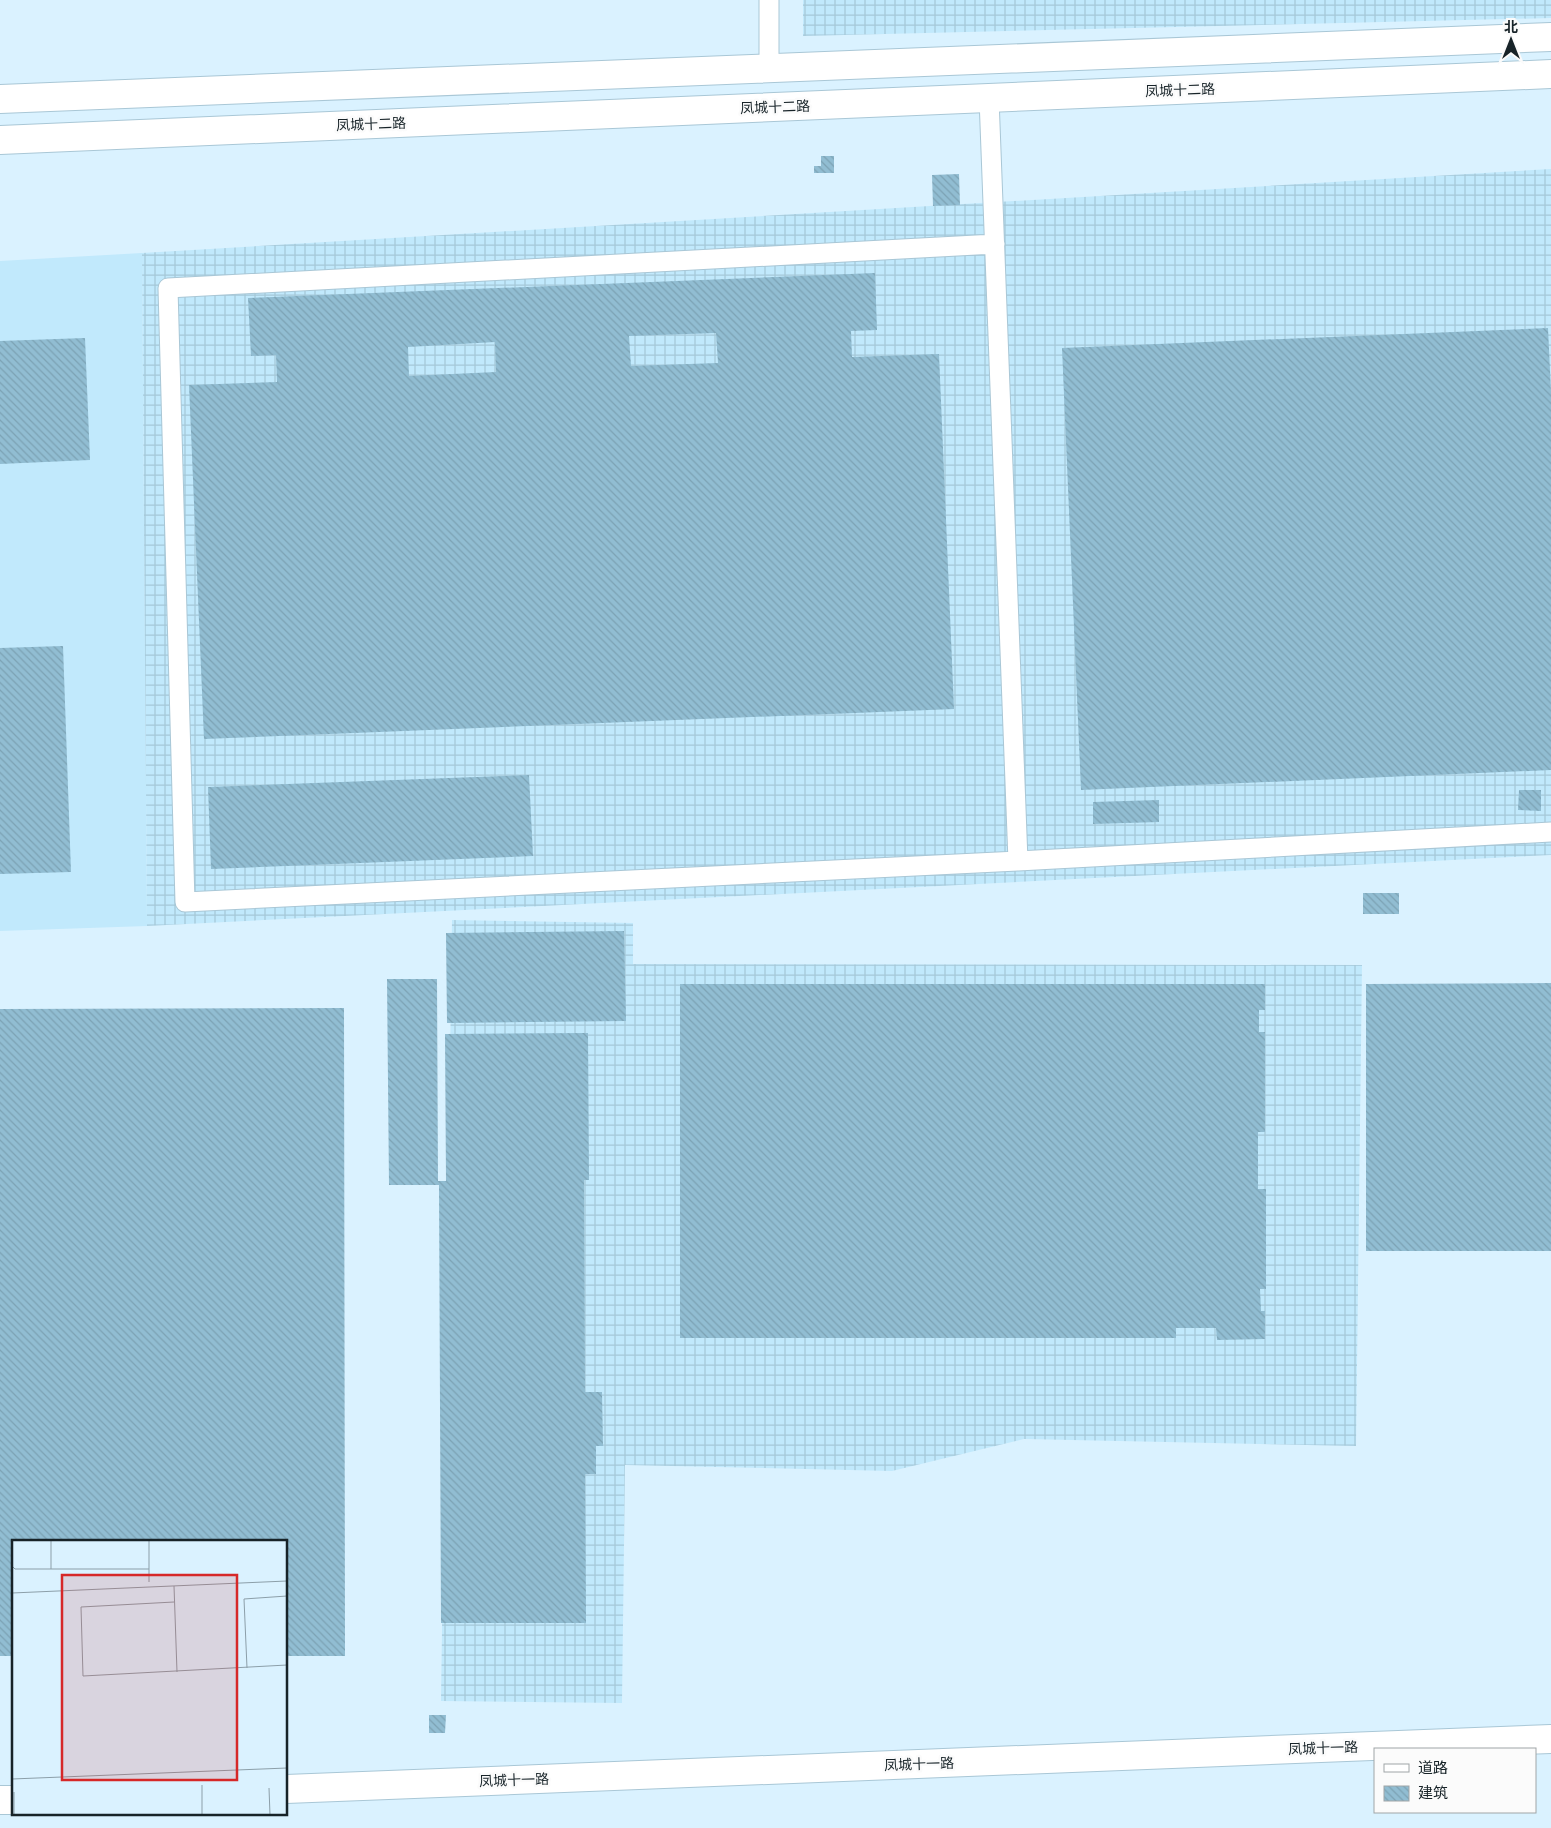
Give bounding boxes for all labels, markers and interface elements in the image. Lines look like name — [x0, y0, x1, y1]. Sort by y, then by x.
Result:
north arrow — [1486, 15, 1536, 65]
text: 北 — [1504, 18, 1518, 36]
street label: 凤城十二路 — [1145, 80, 1215, 100]
street label: 凤城十二路 — [740, 97, 810, 117]
street label: 凤城十二路 — [336, 114, 406, 134]
inset map — [12, 1540, 288, 1816]
street label: 凤城十一路 — [1288, 1738, 1358, 1758]
legend — [1374, 1748, 1536, 1813]
street label: 凤城十一路 — [884, 1754, 954, 1774]
text: 道路 — [1418, 1758, 1448, 1777]
street label: 凤城十一路 — [479, 1770, 549, 1790]
text: 建筑 — [1418, 1783, 1448, 1802]

